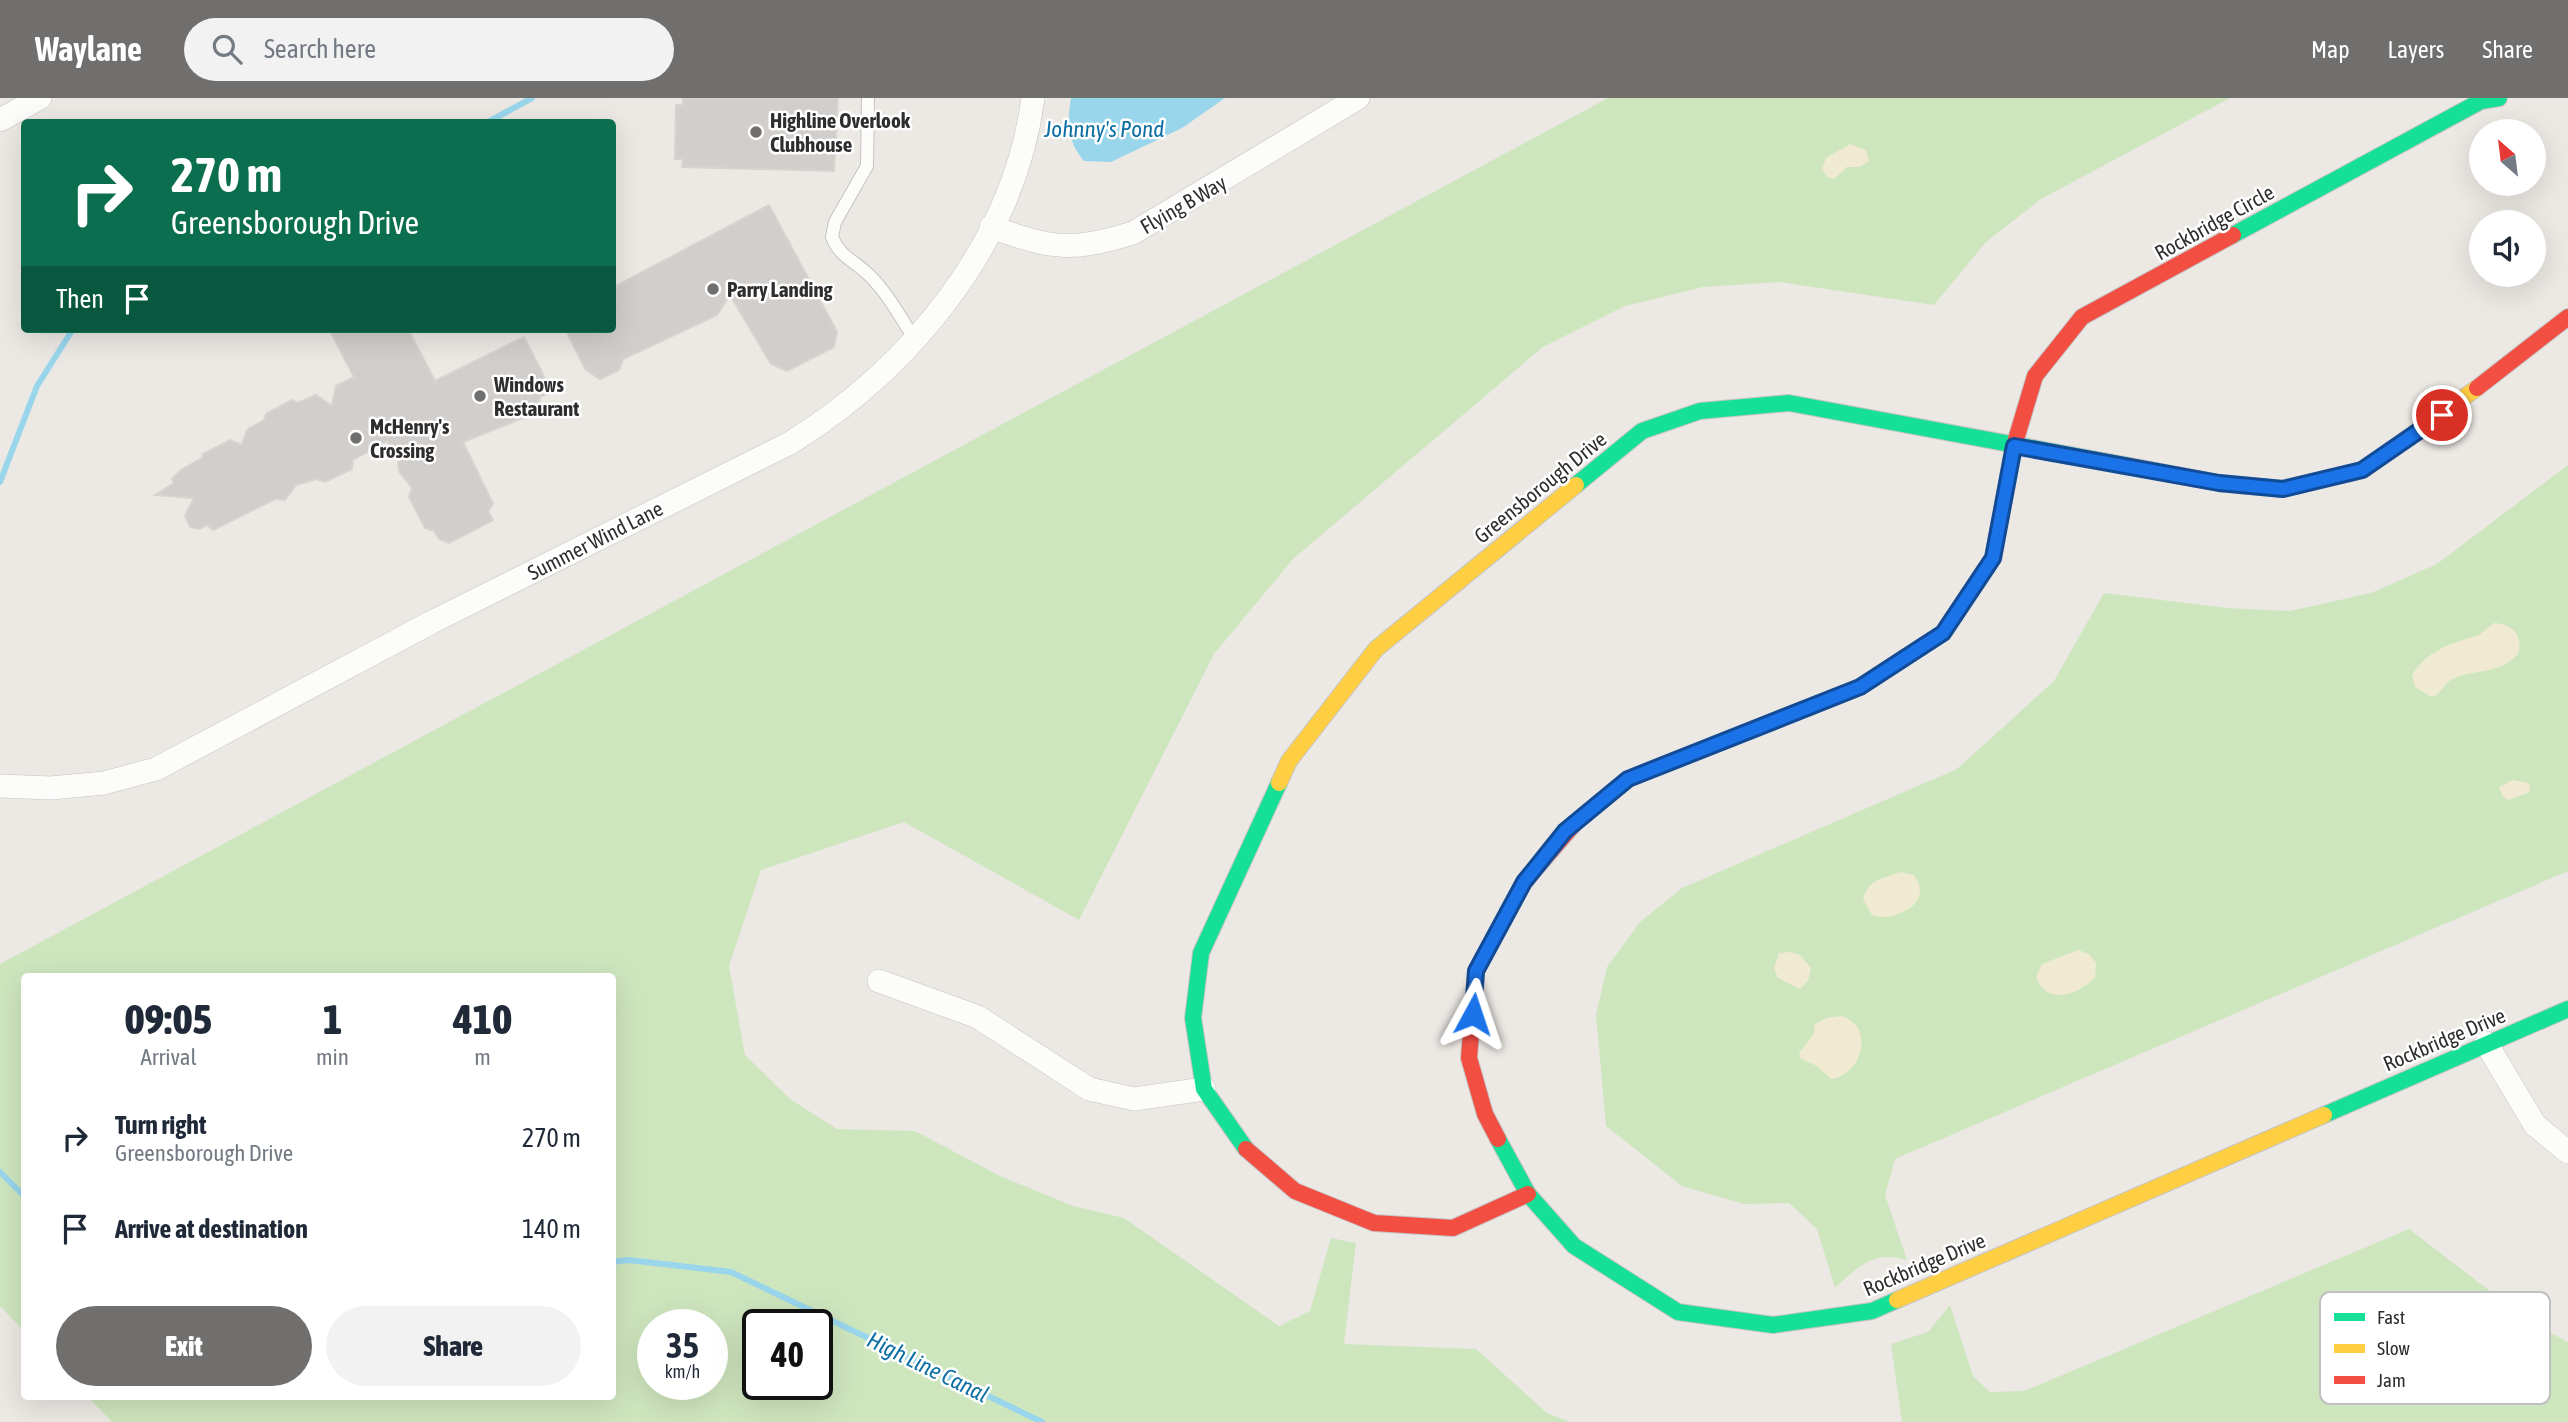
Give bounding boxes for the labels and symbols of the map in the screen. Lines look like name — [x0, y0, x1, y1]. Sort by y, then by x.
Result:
place label: Highline Overlook Clubhouse — [770, 108, 911, 156]
water label: Johnny's Pond — [1043, 116, 1164, 142]
north arrow — [2469, 119, 2546, 196]
marker: Highline Overlook Clubhouse — [748, 124, 764, 140]
street label: Flying B Way — [1136, 170, 1231, 238]
street label: Rockbridge Circle — [2150, 179, 2278, 265]
place label: Parry Landing — [727, 277, 834, 301]
marker: Parry Landing — [705, 281, 721, 297]
place label: Windows Restaurant — [493, 372, 579, 420]
pin — [2412, 385, 2472, 445]
marker: Windows Restaurant — [472, 388, 488, 404]
place label: McHenry's Crossing — [370, 414, 450, 462]
street label: Greensborough Drive — [1469, 426, 1611, 548]
marker: McHenry's Crossing — [348, 430, 364, 446]
street label: Summer Wind Lane — [523, 496, 667, 584]
position arrow — [1436, 977, 1510, 1051]
street label: Rockbridge Drive — [2379, 1003, 2509, 1075]
street label: Rockbridge Drive — [1859, 1228, 1989, 1300]
legend — [2320, 1292, 2550, 1404]
text: Fast — [2377, 1306, 2405, 1328]
speed limit sign: 40 — [742, 1309, 833, 1400]
water label: High Line Canal — [863, 1326, 993, 1408]
text: Slow — [2377, 1337, 2411, 1359]
text: Jam — [2377, 1369, 2406, 1391]

